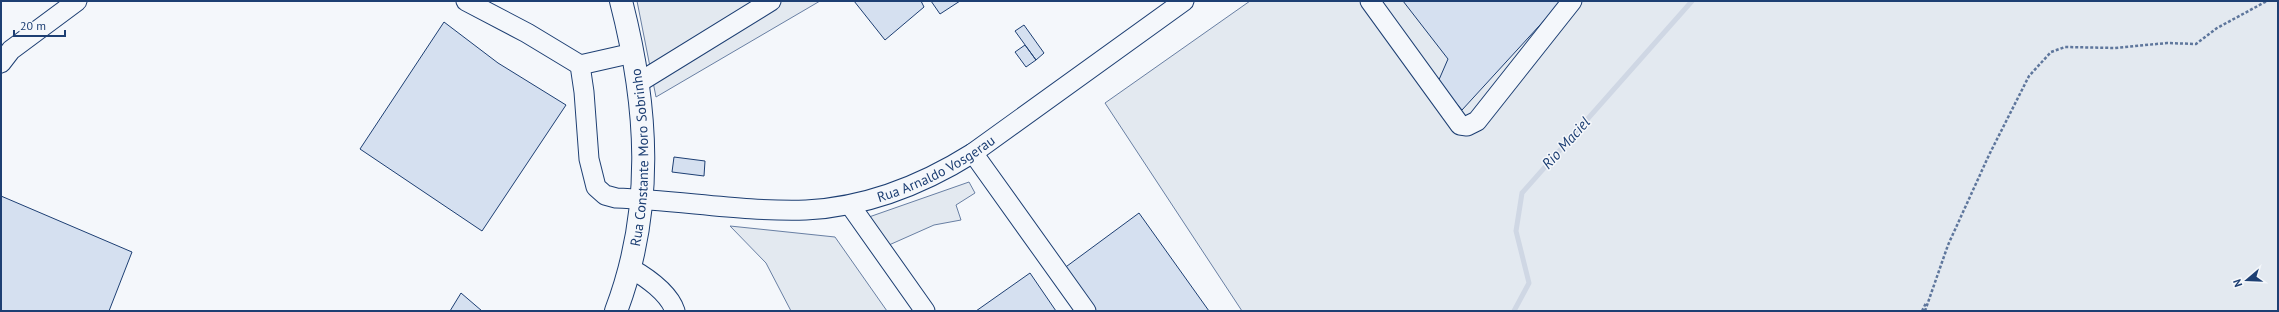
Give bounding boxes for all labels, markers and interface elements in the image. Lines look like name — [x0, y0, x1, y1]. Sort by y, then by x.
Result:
scale bar — [14, 12, 65, 38]
text: 20 m — [20, 18, 46, 33]
street label: Rua Constante Moro Sobrinho — [626, 67, 652, 248]
water label: Rio Maciel — [1537, 113, 1594, 173]
street label: Rua Arnaldo Vosgerau — [875, 131, 998, 206]
north arrow — [2227, 260, 2267, 300]
text: N — [2230, 278, 2245, 289]

